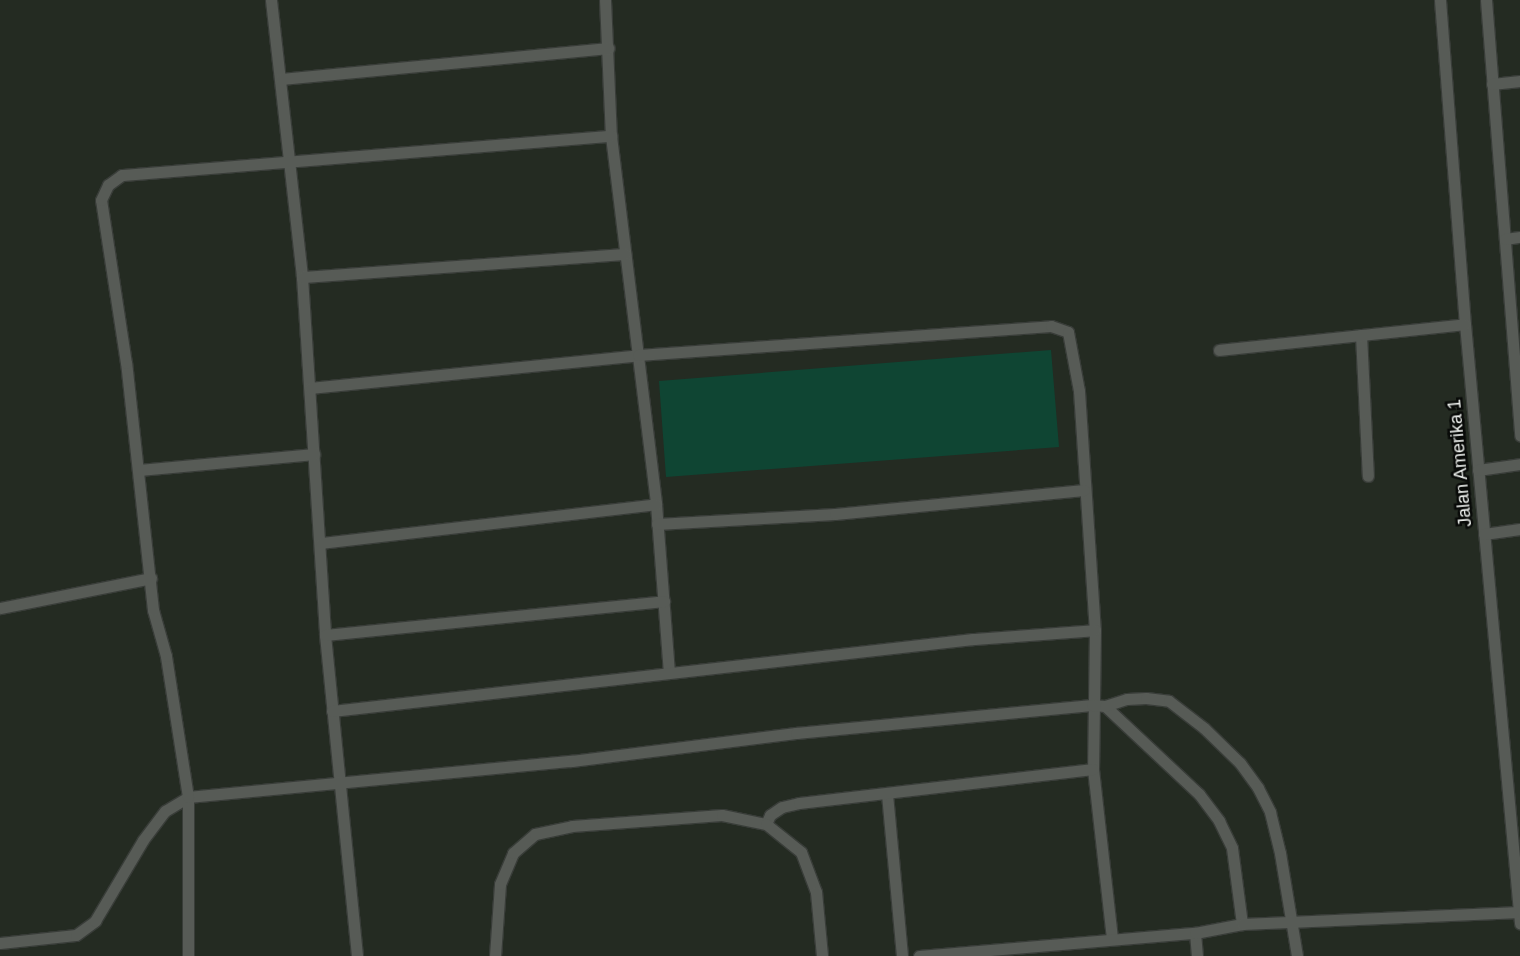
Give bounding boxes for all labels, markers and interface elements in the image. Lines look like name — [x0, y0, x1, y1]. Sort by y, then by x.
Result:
street label: Jalan Amerika 1 — [1444, 398, 1476, 528]

